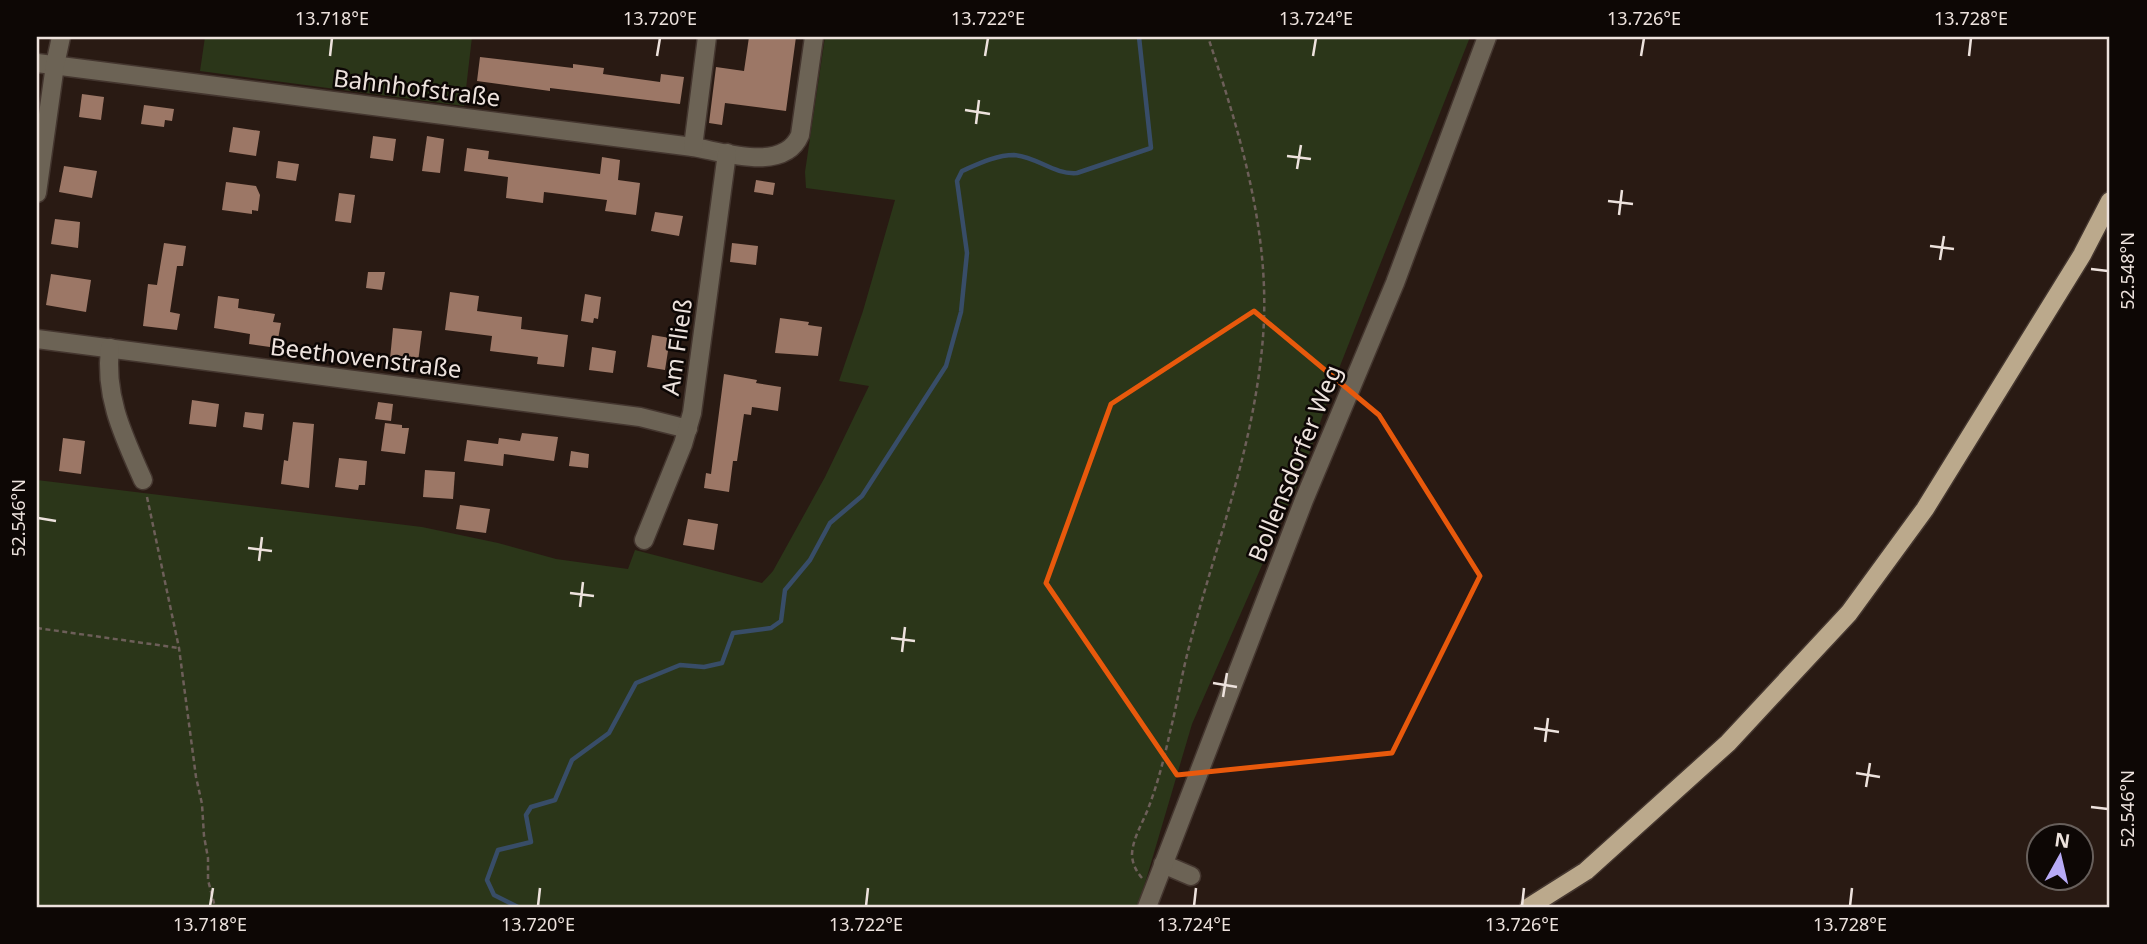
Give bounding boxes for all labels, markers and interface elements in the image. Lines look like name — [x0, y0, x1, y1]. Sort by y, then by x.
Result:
text: 13.718°E — [295, 6, 369, 30]
text: 13.720°E — [623, 6, 697, 30]
text: 13.722°E — [951, 6, 1025, 30]
text: 13.724°E — [1279, 6, 1353, 30]
text: 13.726°E — [1607, 6, 1681, 30]
text: 13.728°E — [1934, 6, 2008, 30]
street label: Bahnhofstraße — [332, 60, 502, 114]
text: 52.548°N — [2115, 232, 2139, 310]
street label: Am Fließ — [653, 296, 699, 398]
street label: Beethovenstraße — [268, 329, 464, 385]
street label: Bollensdorfer Weg — [1239, 360, 1349, 566]
text: 52.546°N — [6, 479, 30, 557]
text: 52.546°N — [2115, 770, 2139, 848]
north arrow — [2024, 822, 2094, 892]
text: N — [2053, 826, 2072, 854]
text: 13.718°E — [173, 912, 247, 936]
text: 13.720°E — [501, 912, 575, 936]
text: 13.722°E — [829, 912, 903, 936]
text: 13.724°E — [1157, 912, 1231, 936]
text: 13.726°E — [1485, 912, 1559, 936]
text: 13.728°E — [1813, 912, 1887, 936]

